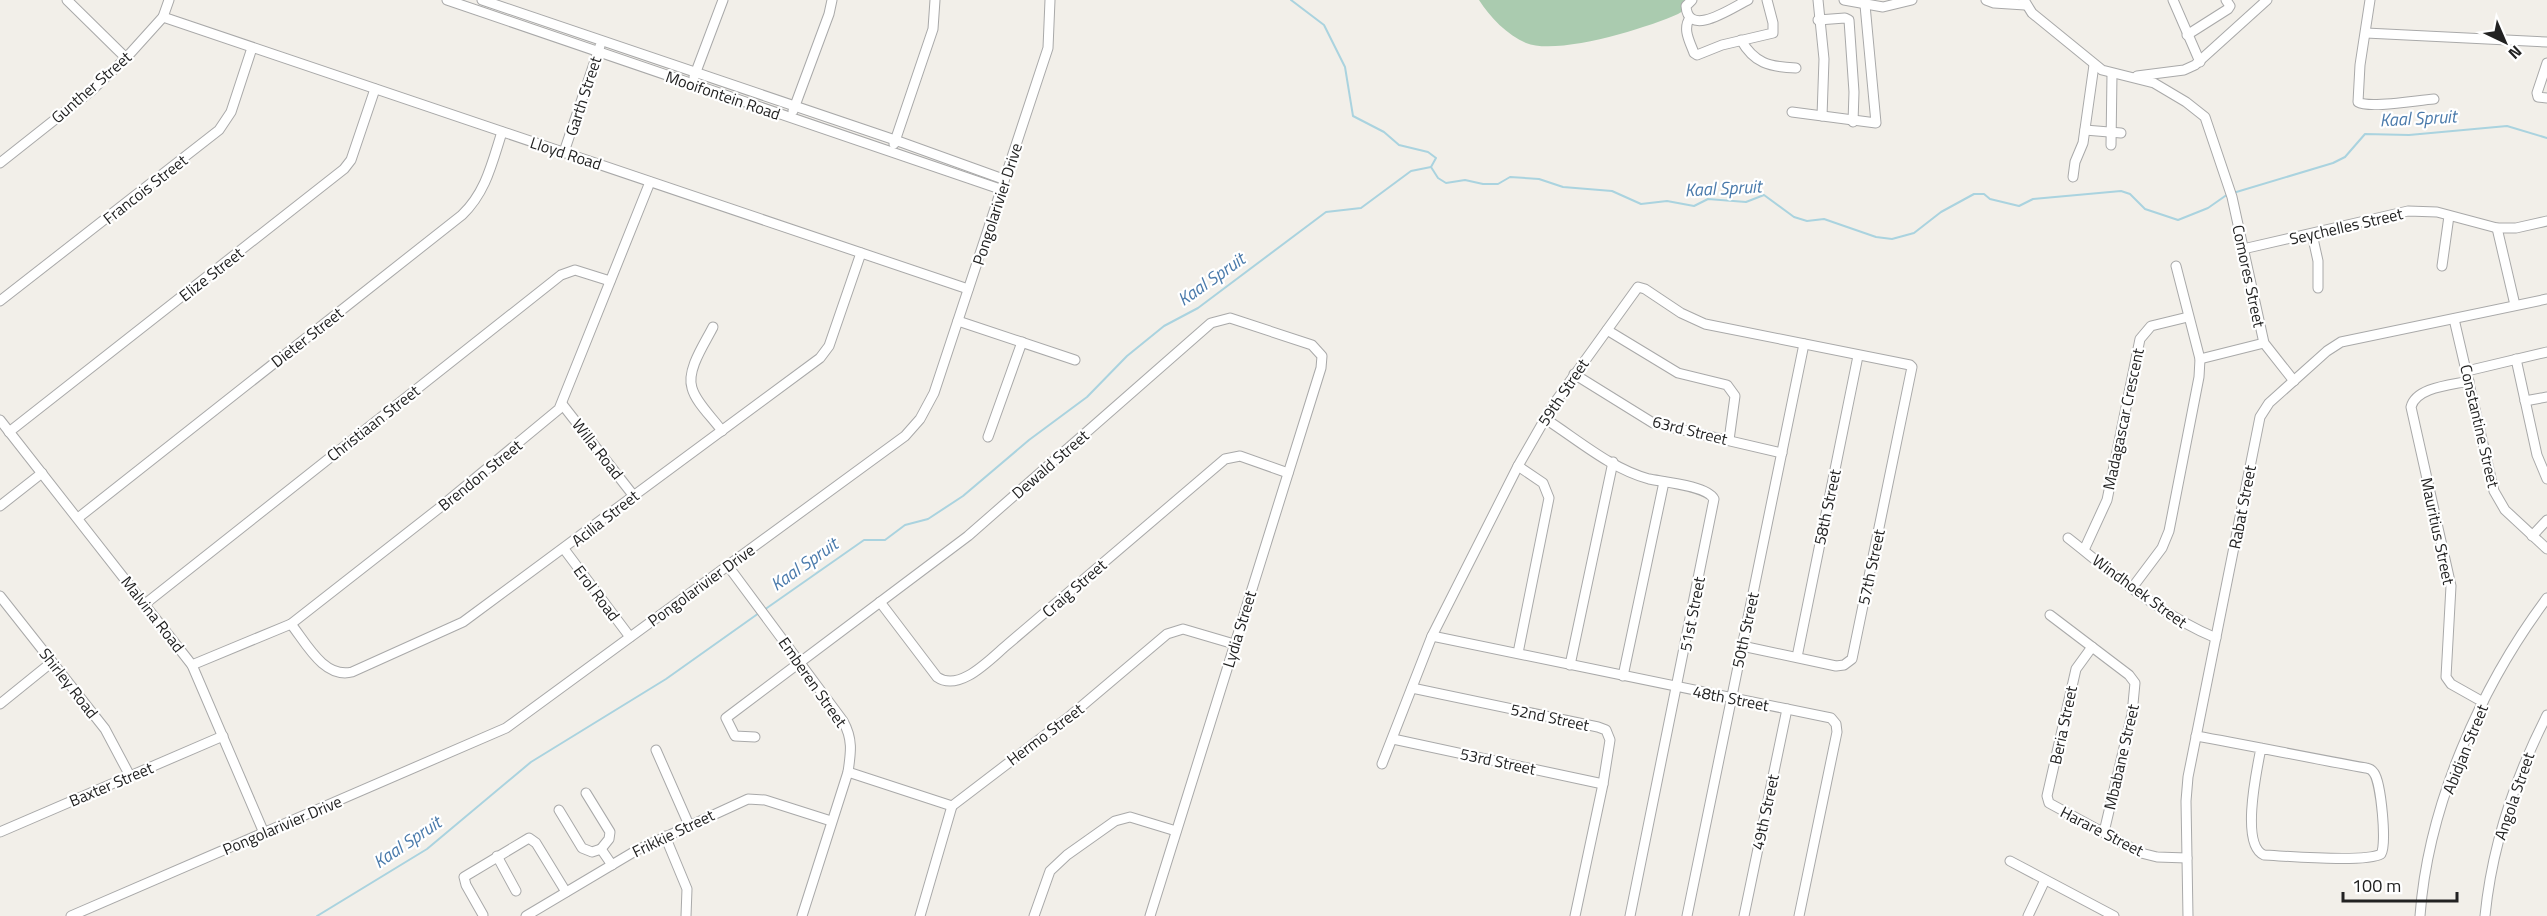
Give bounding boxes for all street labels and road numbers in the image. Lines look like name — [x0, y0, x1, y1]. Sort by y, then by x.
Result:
street label: Gunther Street — [46, 45, 137, 129]
street label: Garth Street — [559, 53, 607, 139]
street label: Mooifontein Road — [662, 64, 784, 126]
street label: Lloyd Road — [527, 130, 605, 176]
street label: Pongolarivier Drive — [966, 140, 1028, 268]
street label: Francois Street — [98, 148, 193, 230]
street label: Seychelles Street — [2287, 201, 2405, 251]
street label: Comores Street — [2226, 222, 2272, 330]
street label: Elize Street — [174, 241, 249, 307]
street label: Dieter Street — [266, 301, 349, 373]
street label: Madagascar Crescent — [2096, 346, 2150, 492]
street label: 59th Street — [1532, 353, 1595, 431]
street label: Constantine Street — [2454, 362, 2506, 490]
street label: Christiaan Street — [321, 379, 425, 467]
street label: 63rd Street — [1650, 409, 1730, 451]
street label: Willa Road — [567, 414, 629, 484]
street label: Dewald Street — [1006, 423, 1094, 504]
street label: Brendon Street — [433, 433, 528, 516]
street label: Rabat Street — [2222, 463, 2262, 551]
street label: 58th Street — [1807, 467, 1847, 547]
street label: Mauritius Street — [2415, 475, 2461, 587]
street label: Acilia Street — [566, 484, 644, 552]
street label: 57th Street — [1851, 527, 1891, 607]
street label: Pongolarivier Drive — [642, 538, 760, 632]
street label: Windhoek Street — [2088, 548, 2193, 634]
street label: Craig Street — [1036, 553, 1112, 623]
street label: Erol Road — [568, 560, 626, 626]
street label: Malvina Road — [115, 571, 191, 657]
street label: 51st Street — [1673, 574, 1711, 653]
street label: Lydia Street — [1216, 587, 1262, 670]
street label: 50th Street — [1725, 590, 1765, 670]
street label: Emberen Street — [773, 632, 853, 732]
street label: Shirley Road — [34, 643, 104, 723]
street label: 48th Street — [1691, 679, 1771, 717]
street label: Beria Street — [2043, 683, 2083, 767]
street label: Hermo Street — [1001, 697, 1089, 771]
street label: 52nd Street — [1509, 697, 1592, 737]
street label: Abidjan Street — [2436, 700, 2494, 797]
street label: Mbabane Street — [2097, 701, 2145, 812]
street label: 53rd Street — [1458, 741, 1538, 781]
street label: Angola Street — [2488, 749, 2540, 843]
street label: Baxter Street — [65, 755, 157, 812]
street label: 49th Street — [1745, 772, 1785, 852]
street label: Pongolarivier Drive — [219, 789, 345, 861]
street label: Harare Street — [2056, 800, 2148, 862]
street label: Frikkie Street — [628, 803, 719, 863]

